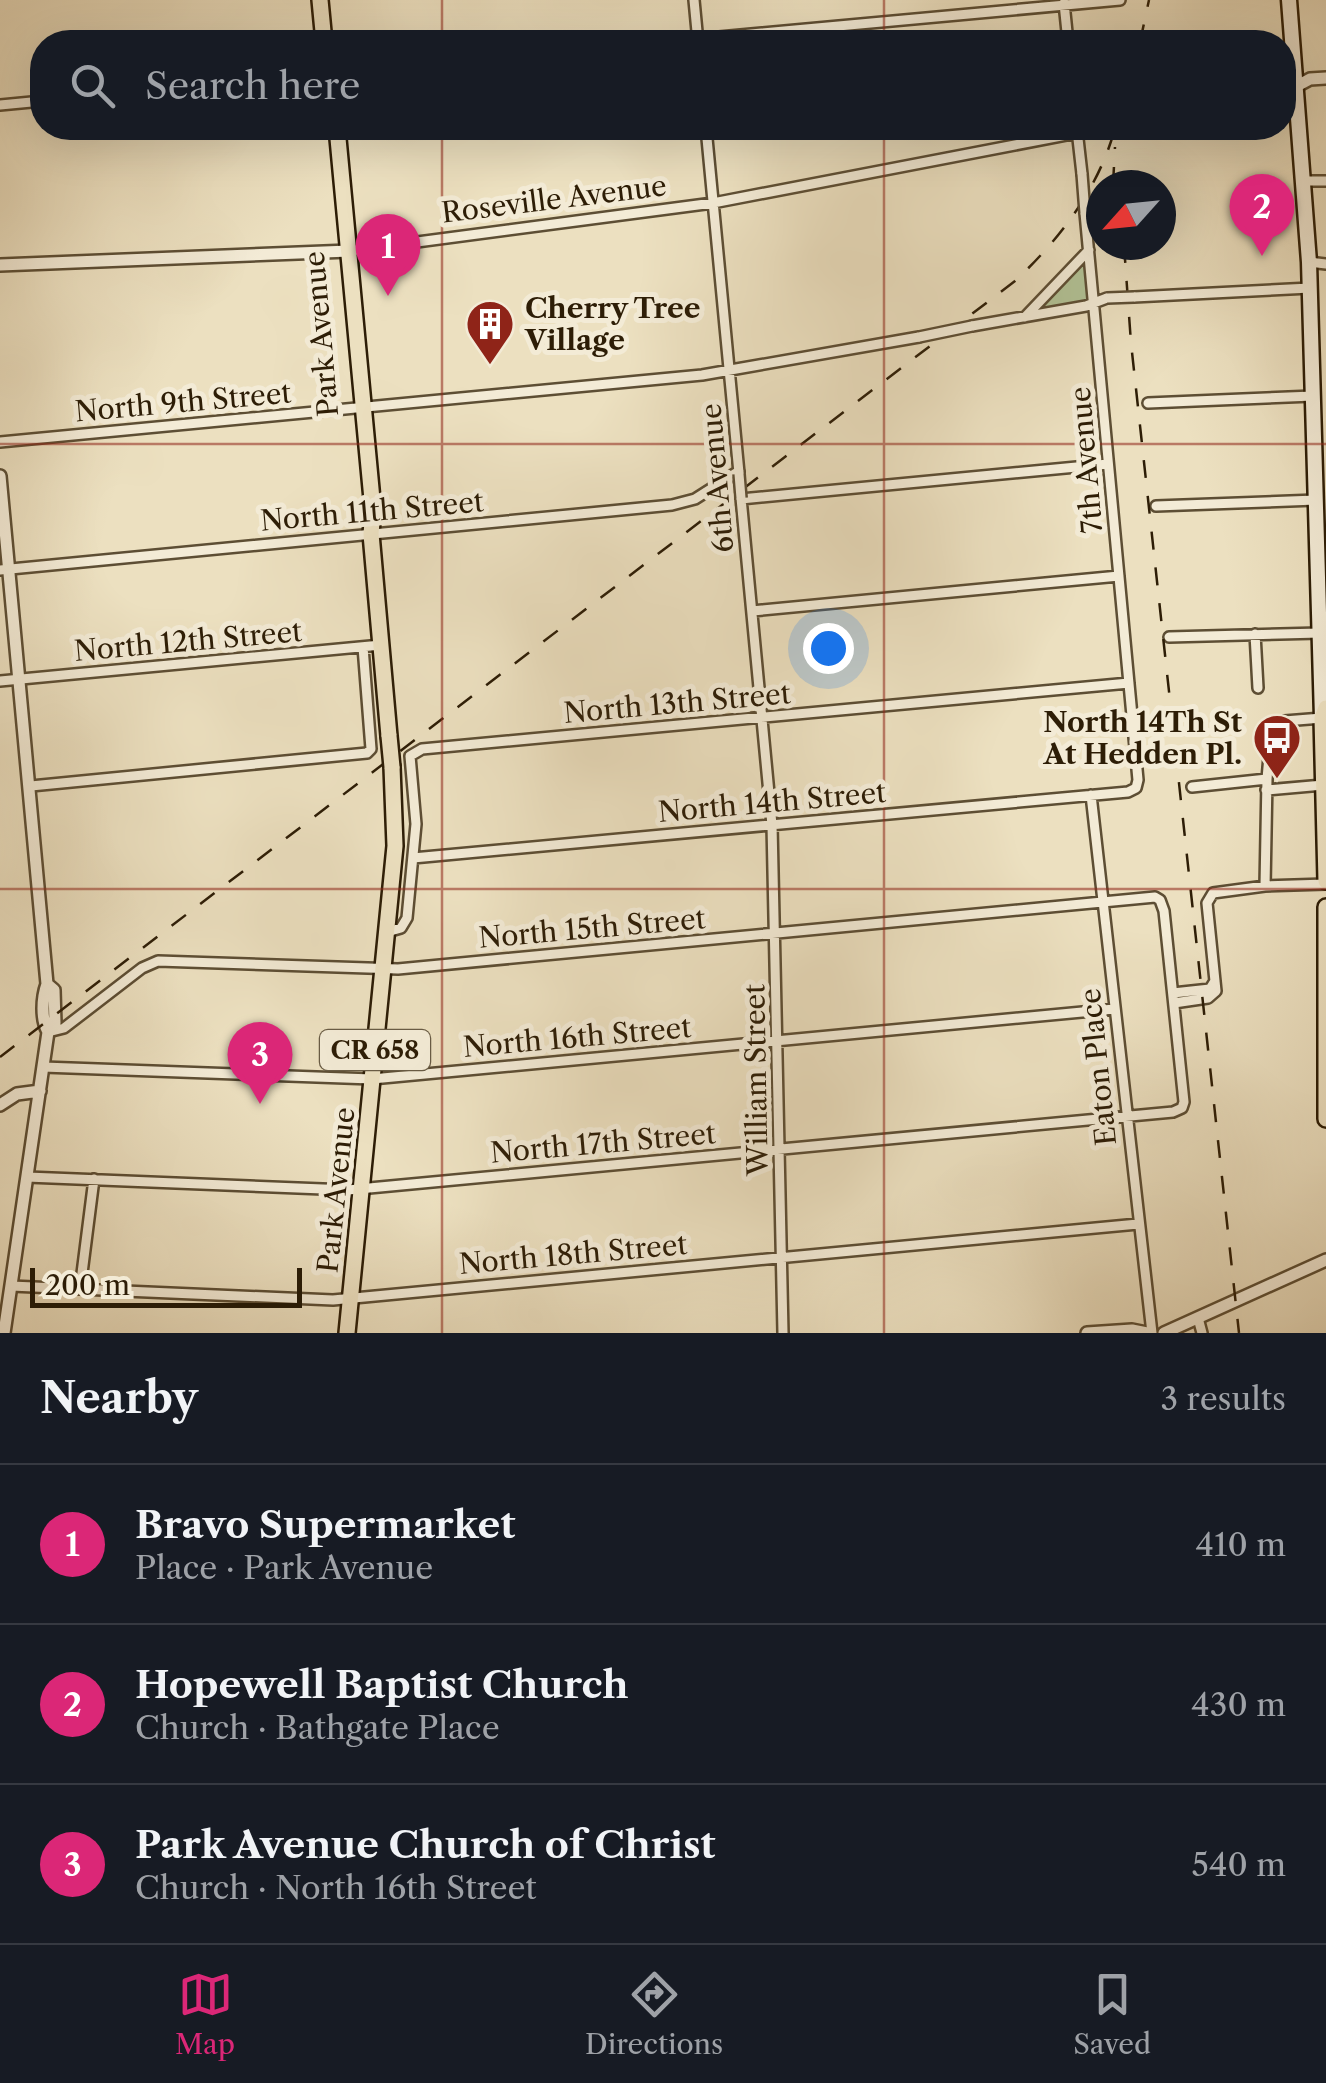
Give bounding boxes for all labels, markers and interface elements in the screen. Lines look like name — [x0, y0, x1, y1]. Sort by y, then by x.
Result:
search box — [30, 30, 1296, 140]
icon: search — [65, 58, 120, 113]
text: Search here — [145, 62, 360, 109]
street label: Roseville Avenue — [439, 168, 669, 230]
north arrow — [1086, 170, 1176, 260]
pin: 2 — [1230, 174, 1294, 256]
pin: 1 — [356, 214, 420, 296]
street label: Park Avenue — [297, 250, 345, 418]
place label: Cherry Tree Village — [524, 291, 700, 357]
building icon: Cherry Tree Village — [464, 298, 516, 366]
street label: North 9th Street — [73, 376, 293, 428]
street label: 7th Avenue — [1063, 385, 1109, 535]
street label: 6th Avenue — [694, 402, 740, 554]
street label: North 11th Street — [259, 484, 485, 538]
street label: North 12th Street — [73, 614, 303, 668]
your location — [803, 623, 854, 674]
street label: North 13th Street — [562, 676, 792, 730]
place label: North 14Th St At Hedden Pl. — [1043, 705, 1243, 771]
bus stop icon: North 14Th St At Hedden Pl. — [1251, 712, 1303, 780]
street label: North 14th Street — [657, 775, 887, 829]
street label: North 15th Street — [477, 901, 707, 955]
street label: William Street — [737, 984, 775, 1177]
street label: Eaton Place — [1073, 987, 1123, 1147]
street label: North 16th Street — [462, 1010, 692, 1064]
pin: 3 — [228, 1022, 292, 1104]
road number: CR 658 — [320, 1030, 430, 1070]
street label: Park Avenue — [310, 1106, 362, 1274]
street label: North 17th Street — [489, 1116, 717, 1170]
street label: North 18th Street — [458, 1227, 689, 1281]
scale bar — [30, 1263, 302, 1308]
text: 200 m — [45, 1268, 130, 1302]
text: Nearby — [40, 1372, 198, 1424]
text: 3 results — [1160, 1379, 1286, 1418]
text: Bravo Supermarket — [135, 1501, 516, 1548]
text: 1 — [65, 1525, 80, 1564]
text: 410 m — [1195, 1525, 1286, 1564]
text: Place · Park Avenue — [135, 1548, 433, 1587]
text: Hopewell Baptist Church — [135, 1661, 629, 1708]
text: 2 — [63, 1685, 82, 1724]
text: 430 m — [1191, 1685, 1286, 1724]
text: Church · Bathgate Place — [135, 1708, 500, 1747]
text: Park Avenue Church of Christ — [135, 1821, 716, 1868]
text: 3 — [63, 1845, 82, 1884]
text: 540 m — [1192, 1845, 1286, 1884]
text: Church · North 16th Street — [135, 1868, 537, 1907]
tab: Map — [175, 1967, 235, 2061]
tab: Directions — [585, 1967, 723, 2061]
tab: Saved — [1073, 1967, 1151, 2061]

